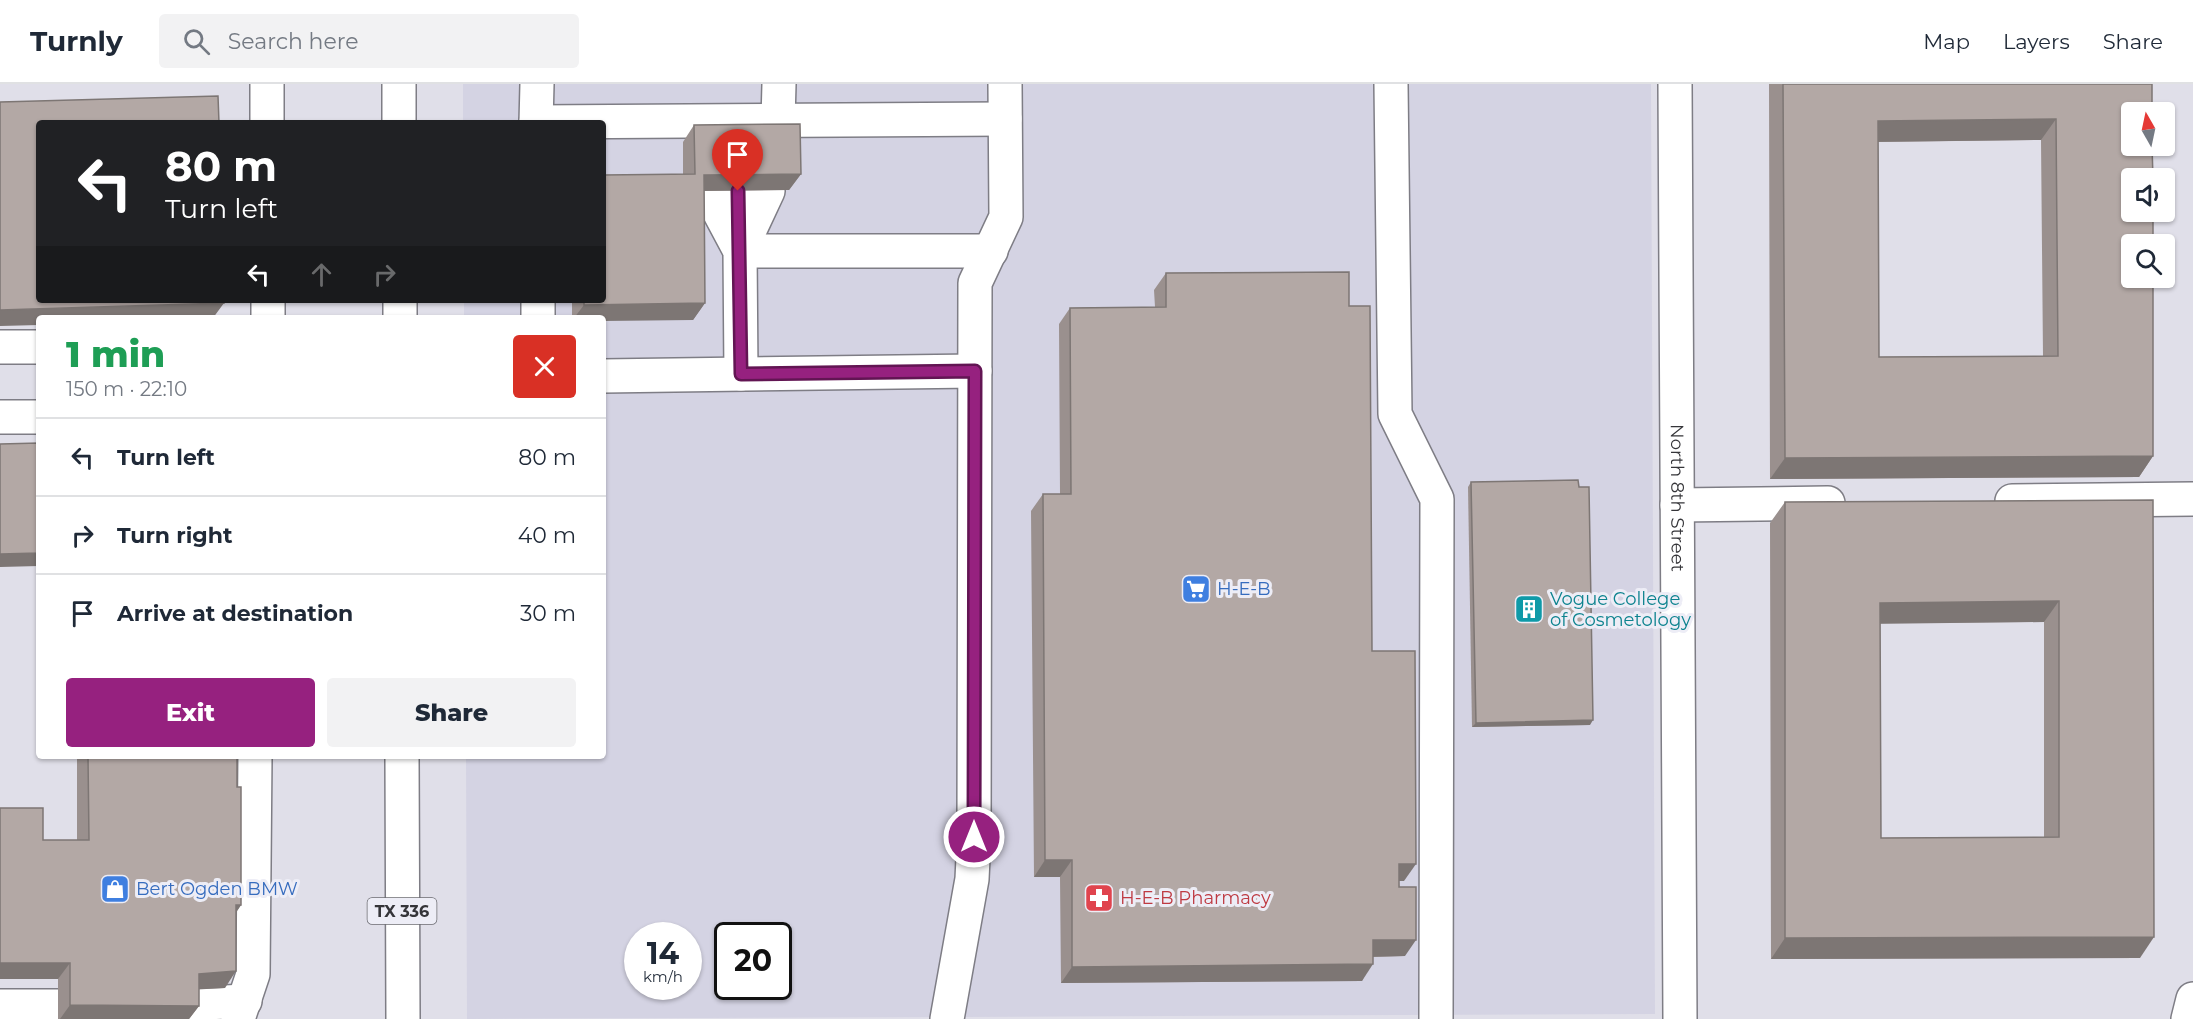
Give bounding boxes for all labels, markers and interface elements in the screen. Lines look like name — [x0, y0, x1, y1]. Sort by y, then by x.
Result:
search box — [159, 14, 579, 68]
text: Turnly — [30, 24, 123, 58]
icon: search — [180, 25, 213, 58]
text: Search here — [228, 28, 359, 55]
text: Map — [1923, 29, 1970, 54]
text: Layers — [2003, 29, 2070, 54]
text: Share — [2103, 29, 2163, 54]
north arrow — [2121, 102, 2175, 156]
map controls — [2121, 102, 2175, 288]
pin — [712, 129, 763, 191]
icon: arrive — [721, 138, 754, 171]
text: 80 m — [165, 140, 277, 192]
icon: left — [66, 144, 144, 222]
button: sound — [2121, 168, 2175, 222]
text: Turn left — [165, 192, 278, 225]
button: search — [2121, 234, 2175, 288]
icon: left — [242, 258, 275, 291]
icon: ahead — [305, 258, 338, 291]
icon: right — [368, 258, 401, 291]
text: 1 min — [66, 332, 165, 376]
button: close — [513, 335, 576, 398]
text: 150 m · 22:10 — [66, 377, 187, 401]
street label: North 8th Street — [1666, 424, 1689, 572]
icon: left — [66, 441, 99, 474]
text: Turn left — [117, 444, 215, 471]
text: 80 m — [518, 444, 576, 471]
icon: right — [66, 519, 99, 552]
text: Turn right — [117, 522, 232, 549]
text: 40 m — [518, 522, 576, 549]
supermarket icon: H-E-B — [1180, 573, 1212, 605]
place label: H-E-B — [1217, 578, 1271, 600]
place label: Vogue College of Cosmetology — [1550, 588, 1691, 631]
building icon: Vogue College of Cosmetology — [1513, 593, 1545, 625]
icon: arrive — [66, 597, 99, 630]
text: Arrive at destination — [117, 600, 353, 627]
text: 30 m — [520, 600, 576, 627]
button: Exit — [66, 678, 315, 747]
button: Share — [327, 678, 576, 747]
position arrow — [942, 805, 1006, 869]
shop icon: Bert Ogden BMW — [99, 873, 131, 905]
place label: Bert Ogden BMW — [136, 878, 298, 900]
pharmacy icon: H-E-B Pharmacy — [1083, 882, 1115, 914]
place label: H-E-B Pharmacy — [1120, 887, 1271, 909]
road number: TX 336 — [368, 898, 436, 924]
speed limit sign: 20 — [714, 922, 792, 1000]
text: 14 — [647, 935, 679, 972]
text: km/h — [643, 967, 683, 986]

